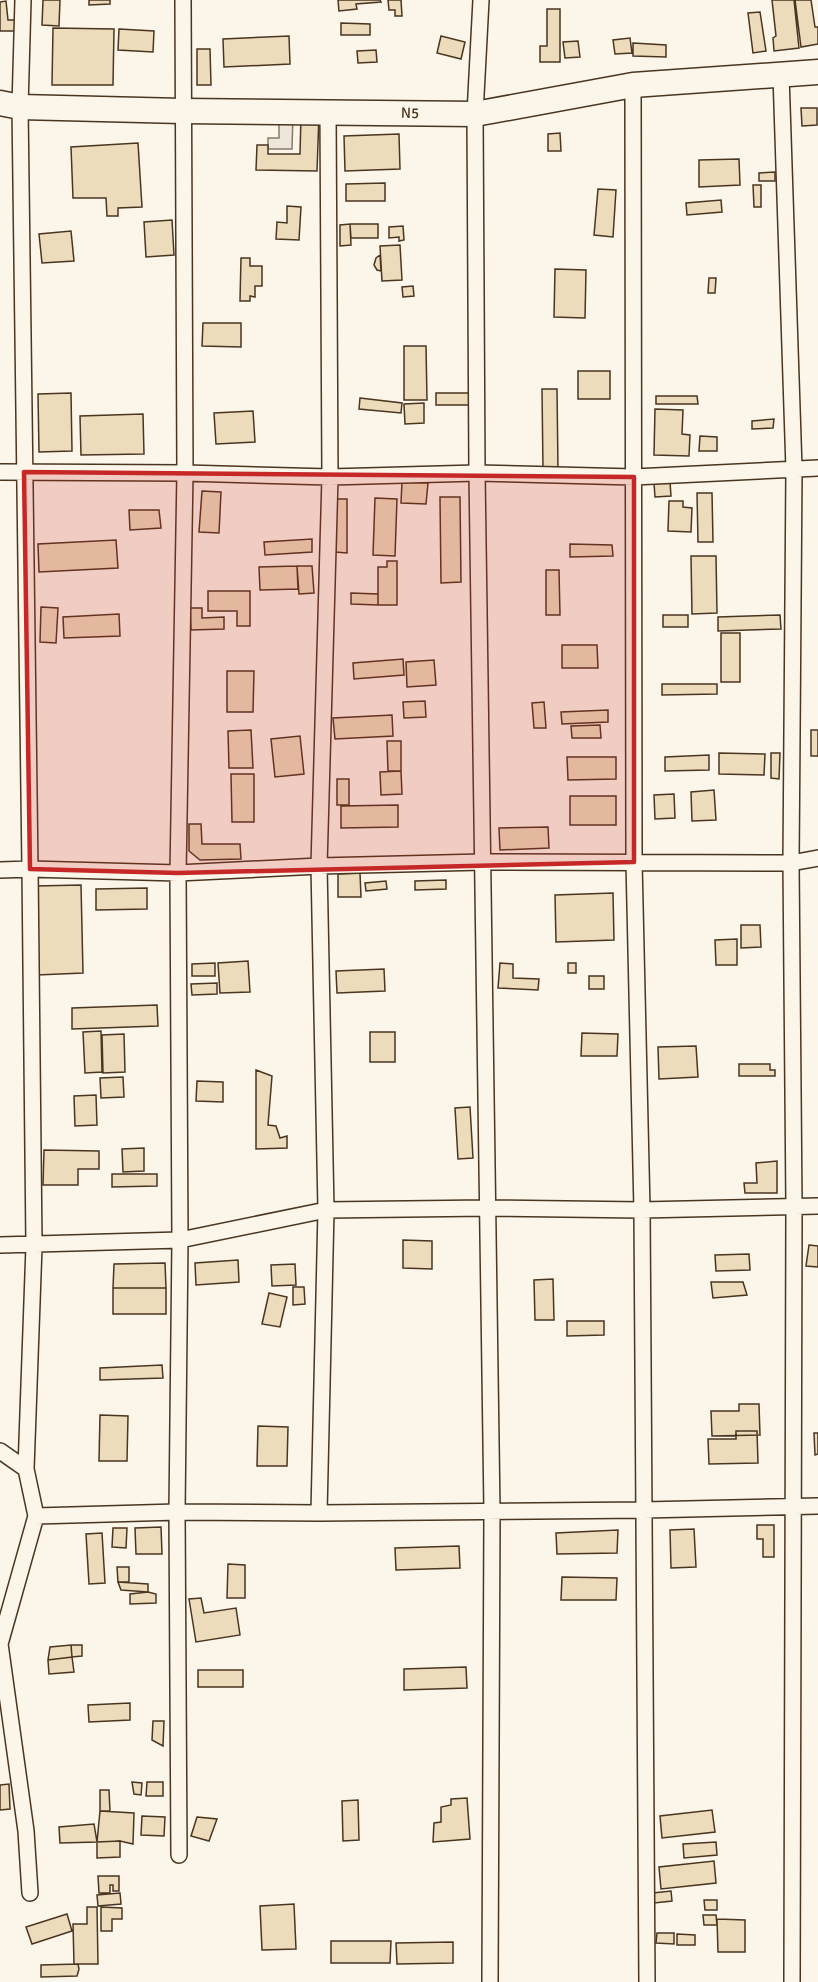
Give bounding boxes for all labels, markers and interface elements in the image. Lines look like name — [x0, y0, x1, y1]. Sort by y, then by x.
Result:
street label: N5 — [401, 104, 419, 122]

